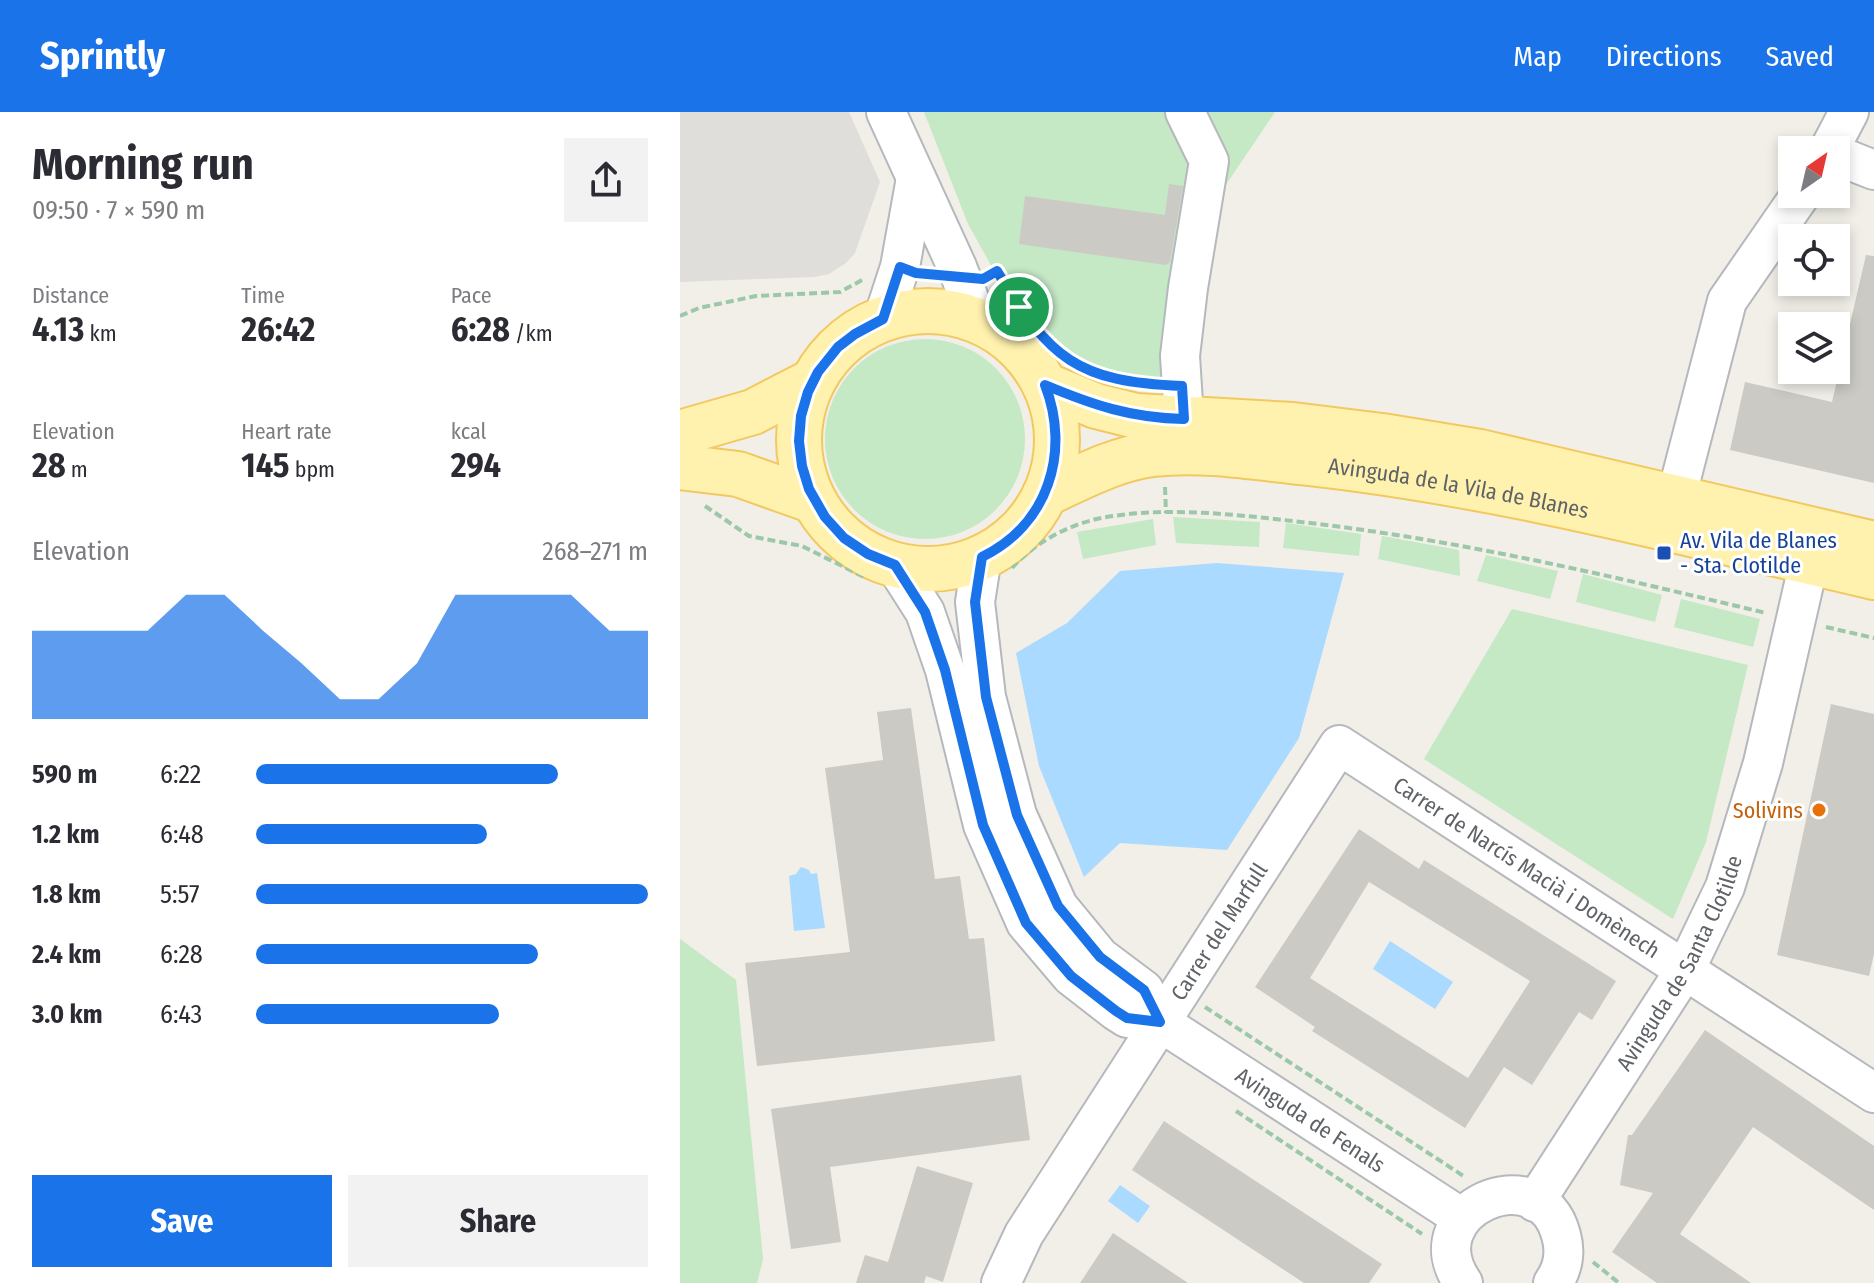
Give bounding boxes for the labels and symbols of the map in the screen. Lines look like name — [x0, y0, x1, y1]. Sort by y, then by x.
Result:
north arrow — [1778, 136, 1850, 208]
pin — [985, 273, 1053, 341]
street label: Avinguda de la Vila de Blanes — [1327, 452, 1591, 524]
place label: Av. Vila de Blanes - Sta. Clotilde — [1680, 527, 1837, 579]
marker: Av. Vila de Blanes - Sta. Clotilde — [1655, 544, 1673, 562]
street label: Carrer de Narcís Macià i Domènech — [1389, 771, 1665, 964]
place label: Solivins — [1733, 797, 1803, 824]
marker: Solivins — [1810, 801, 1828, 819]
street label: Avinguda de Santa Clotilde — [1610, 852, 1747, 1076]
street label: Carrer del Marfull — [1165, 858, 1273, 1005]
street label: Avinguda de Fenals — [1231, 1061, 1390, 1178]

